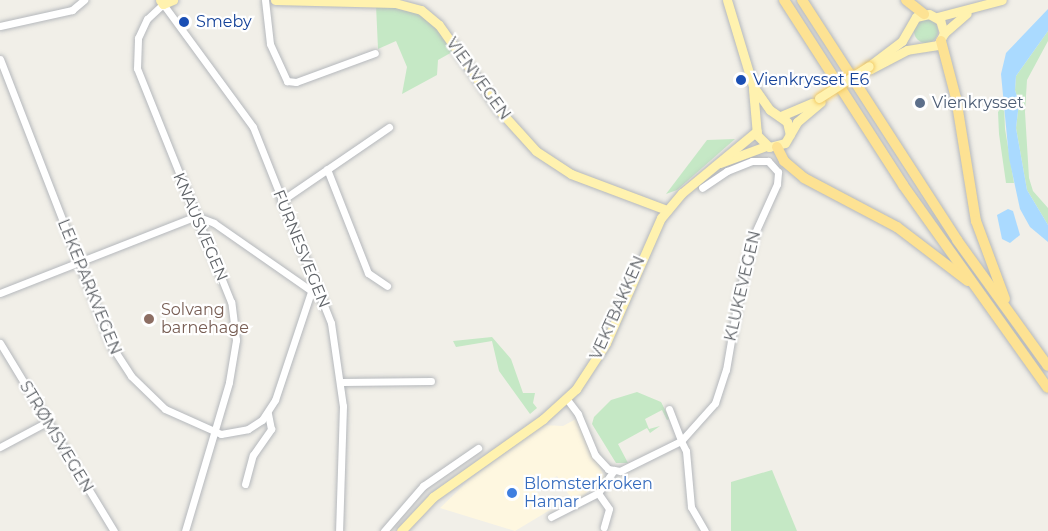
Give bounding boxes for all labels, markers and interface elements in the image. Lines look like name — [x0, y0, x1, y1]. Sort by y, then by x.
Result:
place label: Smeby — [196, 12, 252, 32]
marker: Smeby — [177, 15, 191, 29]
street label: VIENVEGEN — [442, 34, 514, 124]
place label: Vienkrysset E6 — [753, 70, 869, 90]
marker: Vienkrysset E6 — [734, 73, 748, 87]
place label: Vienkrysset — [932, 93, 1024, 113]
marker: Vienkrysset — [913, 96, 927, 110]
street label: KNAUSVEGEN — [169, 170, 231, 284]
street label: FURNESVEGEN — [269, 187, 333, 311]
street label: LEKEPARKVEGEN — [53, 216, 125, 358]
street label: KLUKEVEGEN — [721, 229, 765, 343]
street label: VEKTBAKKEN — [587, 253, 649, 363]
place label: Solvang barnehage — [161, 300, 249, 338]
marker: Solvang barnehage — [142, 312, 156, 326]
street label: STRØMSVEGEN — [15, 378, 97, 496]
place label: Blomsterkroken Hamar — [524, 474, 653, 512]
marker: Blomsterkroken Hamar — [505, 486, 519, 500]

